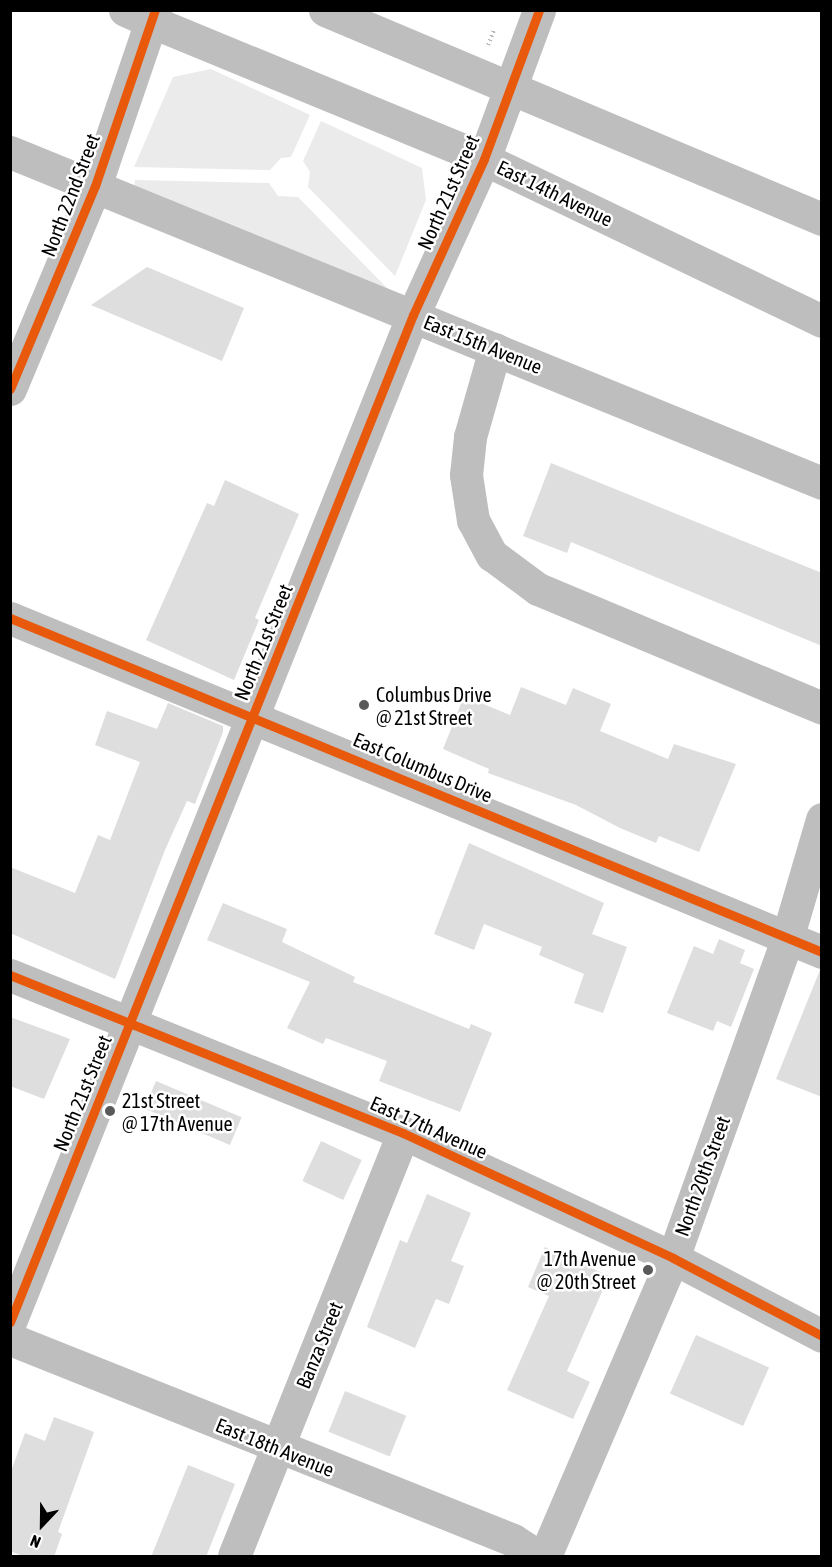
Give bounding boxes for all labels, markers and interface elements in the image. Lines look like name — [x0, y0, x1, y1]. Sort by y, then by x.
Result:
street label: North 22nd Street — [36, 130, 104, 260]
street label: North 21st Street — [412, 131, 484, 253]
street label: East 14th Avenue — [493, 155, 617, 231]
street label: East 15th Avenue — [420, 309, 546, 379]
street label: North 21st Street — [229, 580, 297, 704]
place label: Columbus Drive @ 21st Street — [376, 682, 492, 729]
marker: Columbus Drive @ 21st Street — [357, 698, 371, 712]
street label: East Columbus Drive — [350, 727, 496, 807]
street label: North 21st Street — [48, 1031, 116, 1155]
place label: 21st Street @ 17th Avenue — [122, 1088, 233, 1135]
street label: East 17th Avenue — [367, 1090, 491, 1164]
marker: 21st Street @ 17th Avenue — [103, 1104, 117, 1118]
street label: North 20th Street — [669, 1113, 735, 1239]
place label: 17th Avenue @ 20th Street — [537, 1246, 636, 1293]
marker: 17th Avenue @ 20th Street — [641, 1263, 655, 1277]
street label: Banza Street — [291, 1298, 347, 1392]
street label: East 18th Avenue — [212, 1412, 338, 1482]
north arrow — [12, 1495, 72, 1555]
text: N — [28, 1532, 43, 1552]

